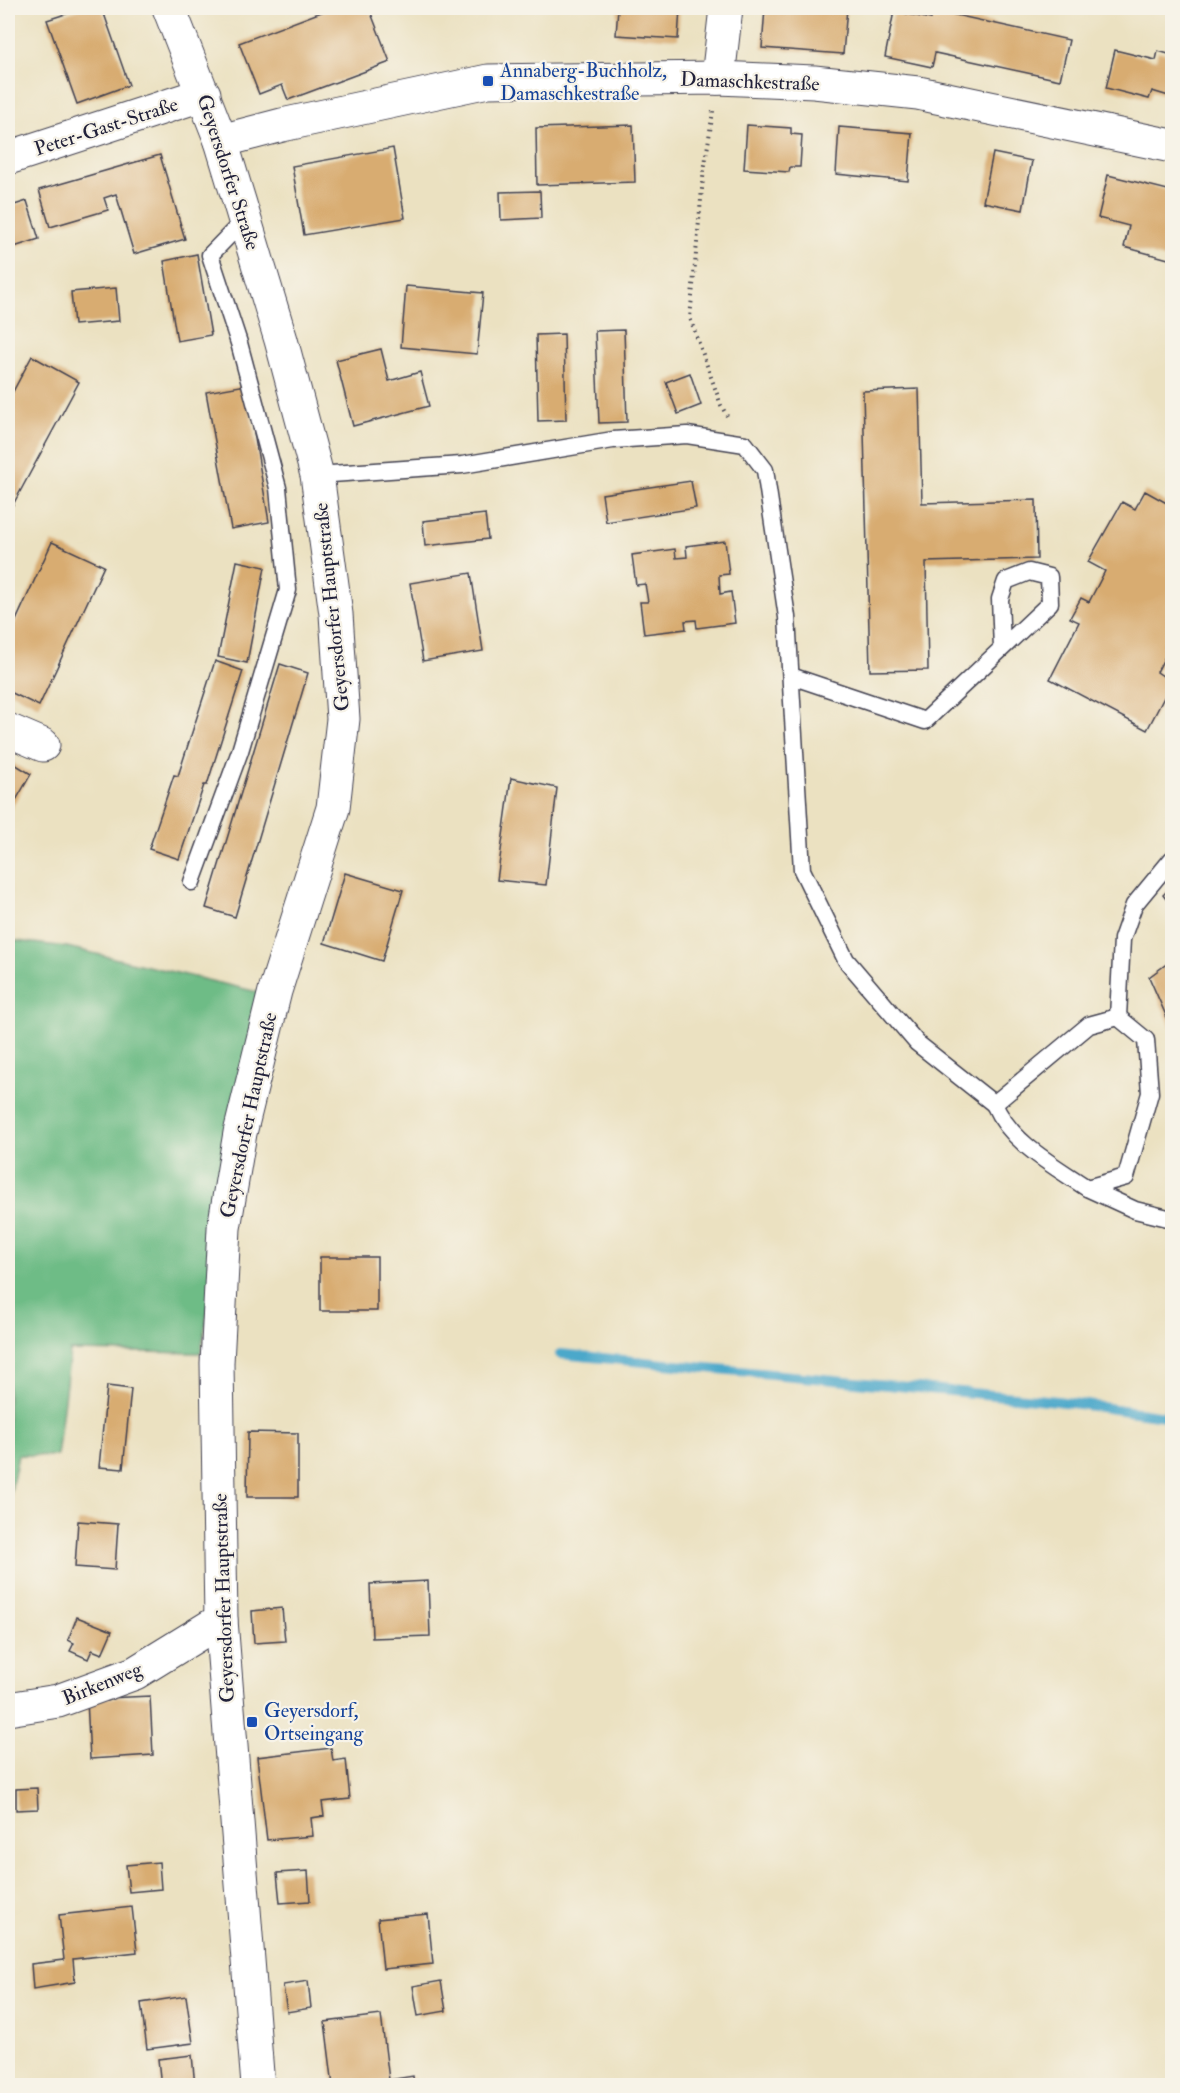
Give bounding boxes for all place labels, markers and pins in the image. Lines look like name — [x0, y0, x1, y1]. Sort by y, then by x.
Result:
place label: Annaberg-Buchholz, Damaschkestraße — [499, 58, 667, 106]
marker: Annaberg-Buchholz, Damaschkestraße — [481, 74, 495, 88]
place label: Geyersdorf, Ortseingang — [264, 1698, 364, 1746]
marker: Geyersdorf, Ortseingang — [245, 1715, 259, 1729]

